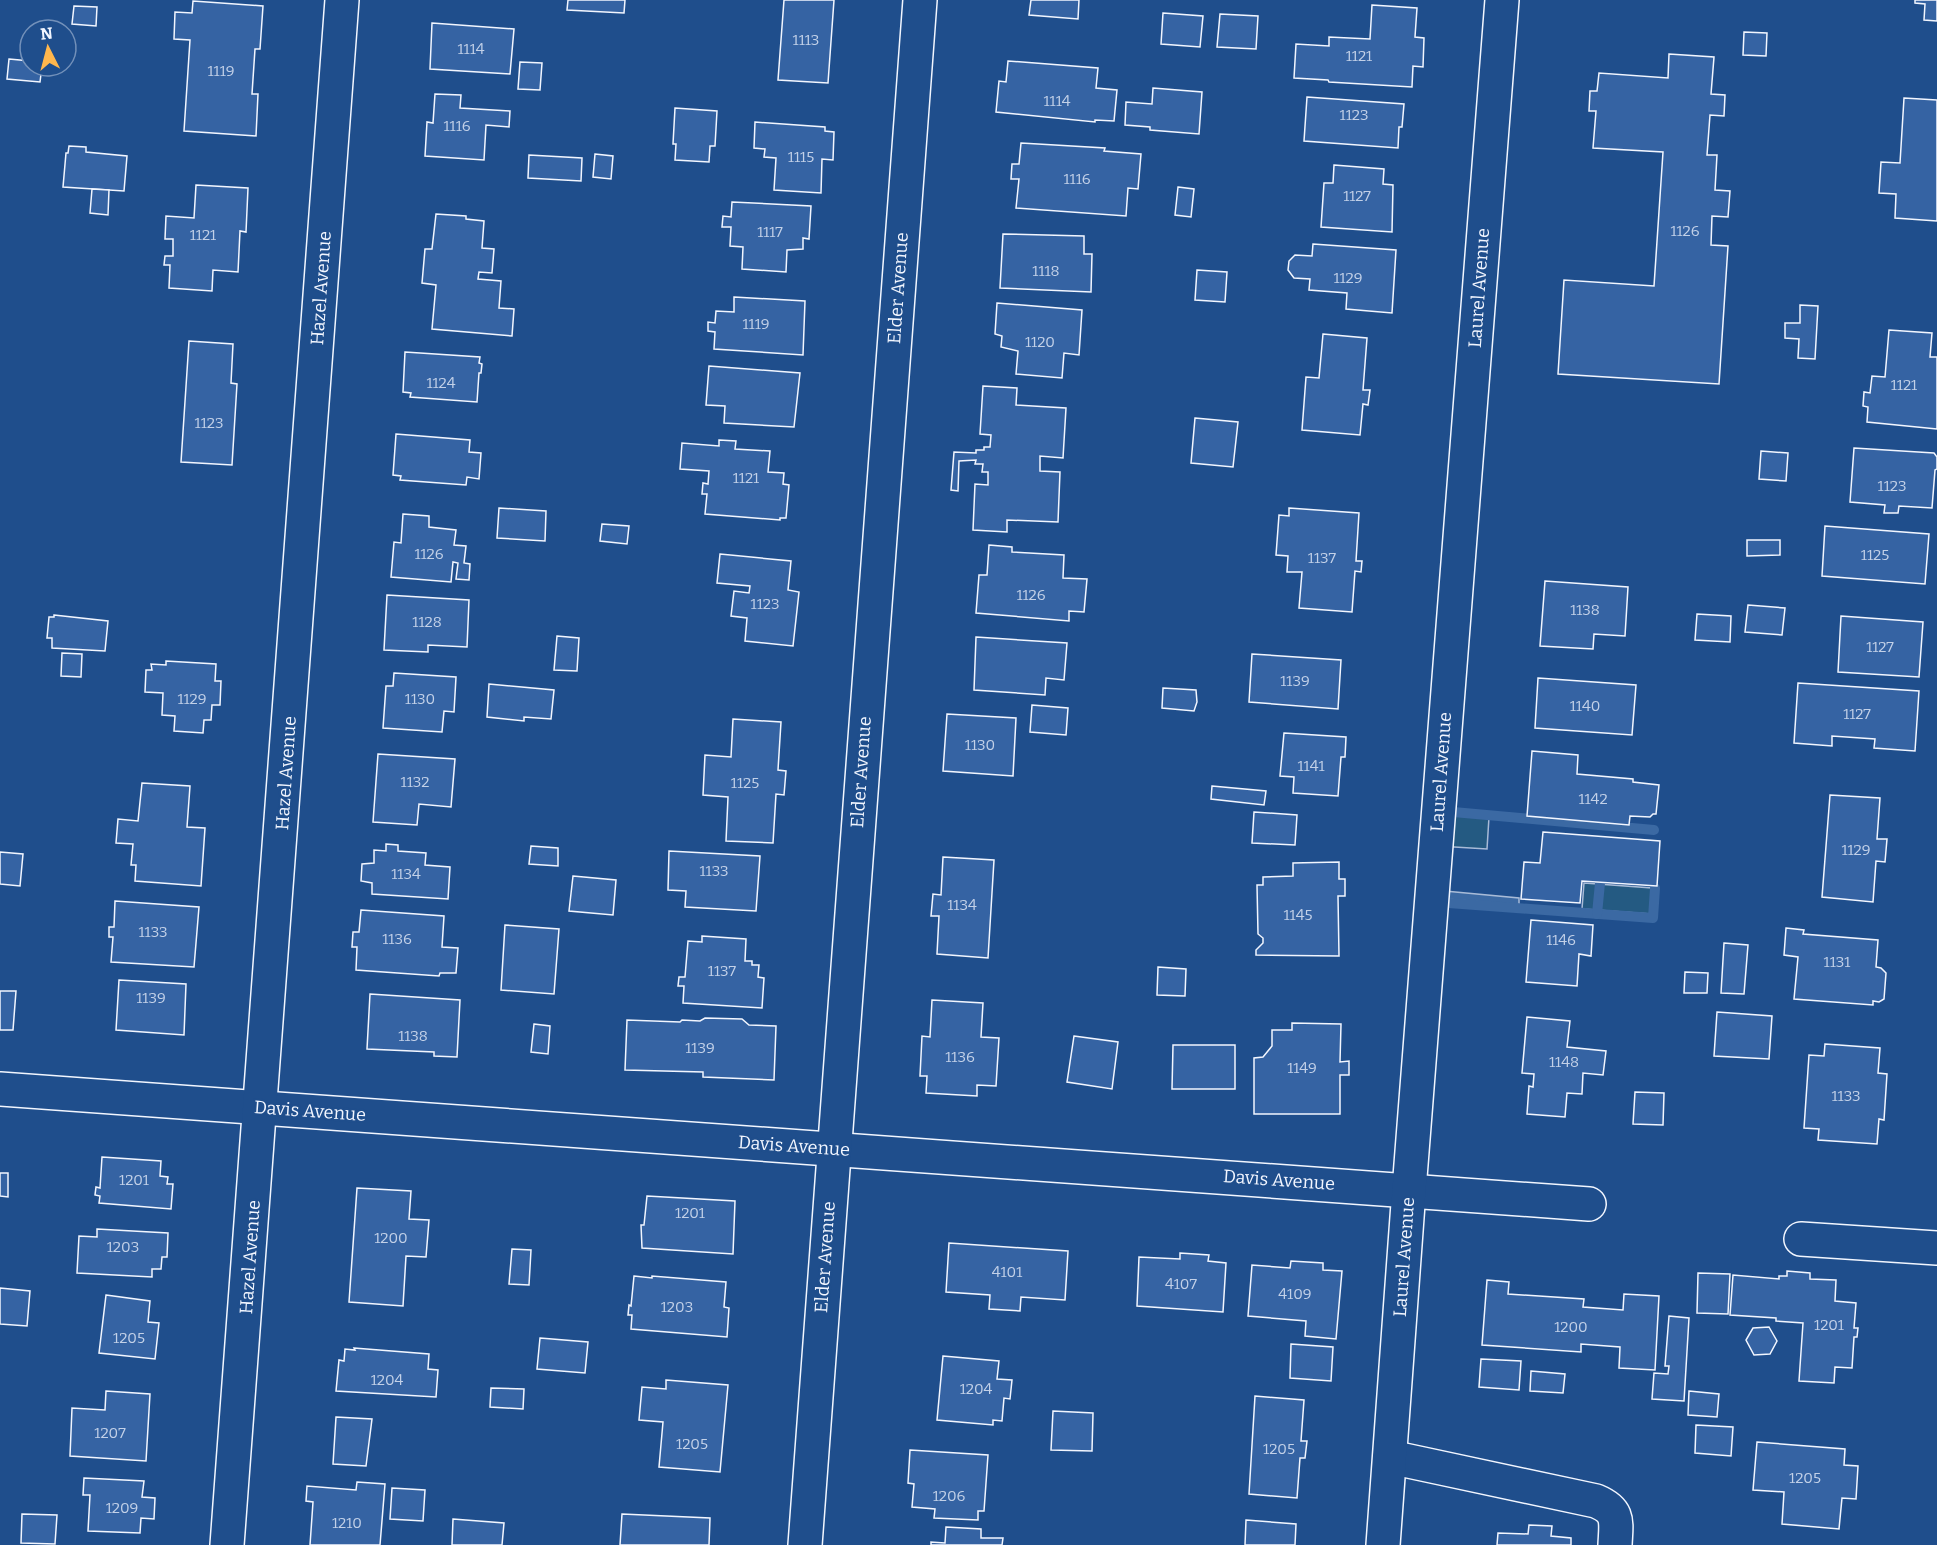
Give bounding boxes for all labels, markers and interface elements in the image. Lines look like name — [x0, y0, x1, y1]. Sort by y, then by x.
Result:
north arrow — [18, 18, 78, 78]
text: N — [39, 23, 54, 44]
house number: 1113 — [793, 31, 819, 49]
house number: 1114 — [457, 40, 485, 58]
house number: 1121 — [1346, 47, 1372, 65]
house number: 1119 — [207, 62, 235, 80]
house number: 1114 — [1043, 92, 1071, 110]
house number: 1123 — [1340, 106, 1368, 124]
house number: 1116 — [443, 117, 471, 135]
house number: 1115 — [788, 148, 814, 166]
house number: 1116 — [1063, 170, 1091, 188]
house number: 1127 — [1343, 187, 1371, 205]
house number: 1126 — [1670, 222, 1700, 240]
house number: 1117 — [757, 223, 783, 241]
house number: 1121 — [190, 226, 216, 244]
street label: Laurel Avenue — [1464, 227, 1494, 349]
street label: Hazel Avenue — [306, 230, 336, 346]
street label: Elder Avenue — [883, 232, 913, 344]
house number: 1118 — [1032, 262, 1060, 280]
house number: 1129 — [1333, 269, 1363, 287]
house number: 1119 — [742, 315, 770, 333]
house number: 1120 — [1025, 333, 1055, 351]
house number: 1124 — [426, 374, 456, 392]
house number: 1121 — [1891, 376, 1917, 394]
house number: 1123 — [195, 414, 223, 432]
house number: 1121 — [733, 469, 759, 487]
house number: 1123 — [1878, 477, 1906, 495]
house number: 1126 — [414, 545, 444, 563]
house number: 1125 — [1861, 546, 1889, 564]
house number: 1137 — [1308, 549, 1337, 567]
house number: 1126 — [1016, 586, 1046, 604]
house number: 1123 — [751, 595, 779, 613]
house number: 1138 — [1570, 601, 1600, 619]
house number: 1128 — [412, 613, 442, 631]
house number: 1127 — [1866, 638, 1894, 656]
house number: 1139 — [1280, 672, 1310, 690]
house number: 1129 — [177, 690, 207, 708]
house number: 1130 — [405, 690, 435, 708]
house number: 1140 — [1570, 697, 1600, 715]
house number: 1127 — [1843, 705, 1871, 723]
street label: Laurel Avenue — [1426, 711, 1456, 833]
street label: Hazel Avenue — [271, 715, 301, 831]
street label: Elder Avenue — [846, 716, 876, 828]
house number: 1130 — [965, 736, 995, 754]
house number: 1141 — [1297, 757, 1325, 775]
house number: 1132 — [401, 773, 429, 791]
house number: 1125 — [731, 774, 759, 792]
house number: 1142 — [1578, 790, 1608, 808]
house number: 1129 — [1841, 841, 1871, 859]
house number: 1133 — [699, 862, 729, 880]
house number: 1134 — [391, 865, 421, 883]
house number: 1134 — [947, 896, 977, 914]
house number: 1145 — [1284, 906, 1312, 924]
house number: 1133 — [138, 923, 168, 941]
house number: 1136 — [382, 930, 412, 948]
house number: 1146 — [1546, 931, 1576, 949]
house number: 1131 — [1824, 953, 1850, 971]
house number: 1137 — [708, 962, 737, 980]
house number: 1139 — [136, 989, 166, 1007]
house number: 1138 — [398, 1027, 428, 1045]
house number: 1139 — [685, 1039, 715, 1057]
house number: 1136 — [945, 1048, 975, 1066]
house number: 1148 — [1549, 1053, 1579, 1071]
house number: 1149 — [1287, 1059, 1317, 1077]
house number: 1133 — [1831, 1087, 1861, 1105]
street label: Davis Avenue — [253, 1096, 367, 1126]
street label: Davis Avenue — [737, 1131, 851, 1161]
street label: Davis Avenue — [1222, 1165, 1336, 1195]
house number: 1201 — [119, 1171, 149, 1189]
street label: Laurel Avenue — [1389, 1196, 1419, 1318]
street label: Hazel Avenue — [235, 1199, 265, 1315]
street label: Elder Avenue — [810, 1201, 840, 1313]
house number: 1201 — [675, 1204, 705, 1222]
house number: 1200 — [374, 1229, 408, 1247]
house number: 1203 — [107, 1238, 139, 1256]
house number: 4101 — [992, 1263, 1022, 1281]
house number: 4107 — [1165, 1275, 1197, 1293]
house number: 4109 — [1278, 1285, 1312, 1303]
house number: 1203 — [661, 1298, 693, 1316]
house number: 1201 — [1814, 1316, 1844, 1334]
house number: 1200 — [1554, 1318, 1588, 1336]
house number: 1205 — [113, 1329, 145, 1347]
house number: 1204 — [371, 1371, 404, 1389]
house number: 1204 — [960, 1380, 993, 1398]
house number: 1207 — [94, 1424, 126, 1442]
house number: 1205 — [676, 1435, 708, 1453]
house number: 1205 — [1263, 1440, 1295, 1458]
house number: 1205 — [1789, 1469, 1821, 1487]
house number: 1206 — [933, 1487, 966, 1505]
house number: 1209 — [106, 1499, 138, 1517]
house number: 1210 — [332, 1514, 362, 1532]

